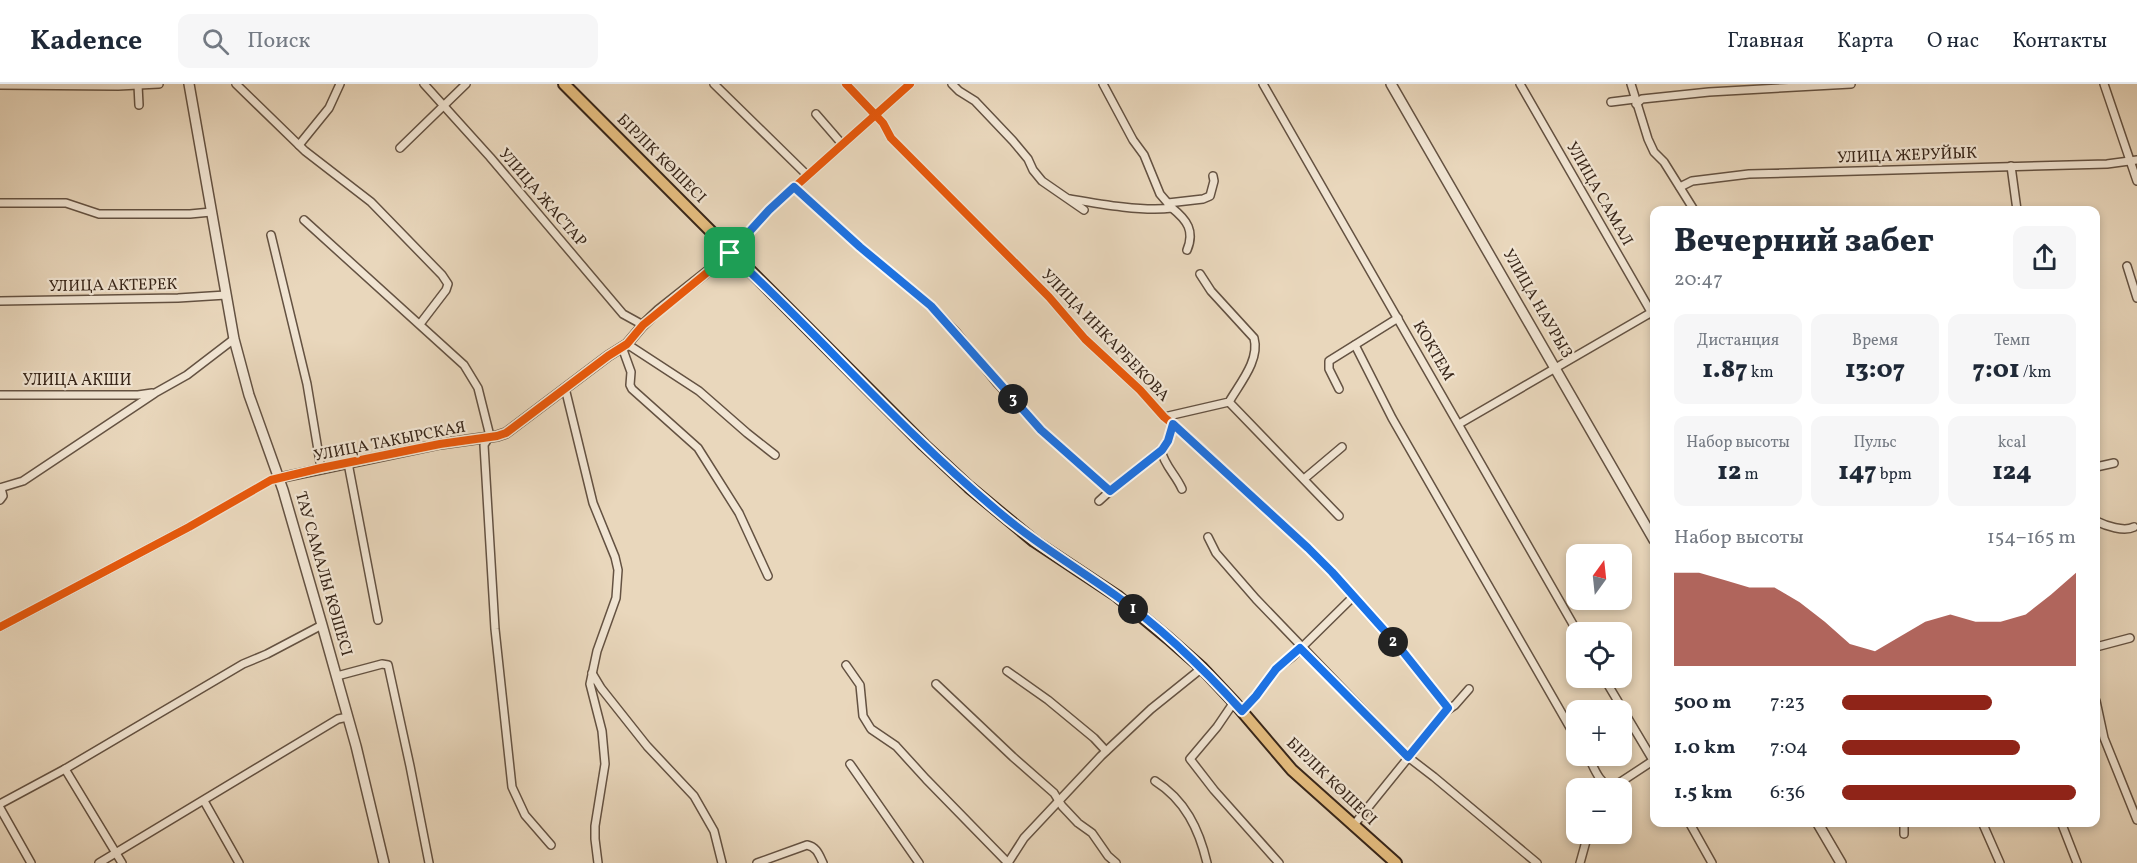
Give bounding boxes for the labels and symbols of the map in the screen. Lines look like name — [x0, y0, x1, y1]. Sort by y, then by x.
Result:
street label: БІРЛІК КӨШЕСІ — [611, 109, 711, 209]
street label: УЛИЦА САМАЛ — [1560, 138, 1638, 250]
street label: УЛИЦА ЖЕРУЙЫК — [1837, 143, 1977, 169]
street label: УЛИЦА ЖАСТАР — [493, 144, 591, 252]
pin — [704, 227, 755, 278]
street label: УЛИЦА НАУРЫЗ — [1497, 245, 1577, 363]
street label: УЛИЦА ИНКАРБЕКОВА — [1036, 265, 1174, 407]
street label: УЛИЦА АКТЕРЕК — [48, 274, 178, 298]
street label: КОКТЕМ — [1407, 317, 1459, 385]
street label: УЛИЦА АКШИ — [23, 370, 131, 392]
pin: 3 — [998, 384, 1028, 414]
street label: УЛИЦА ТАКЫРСКАЯ — [312, 416, 468, 468]
street label: ТАУ САМАЛЫ КӨШЕСІ — [289, 489, 357, 659]
north arrow — [1566, 544, 1632, 610]
pin: 1 — [1118, 594, 1148, 624]
pin: 2 — [1378, 627, 1408, 657]
street label: БІРЛІК КӨШЕСІ — [1281, 733, 1381, 831]

